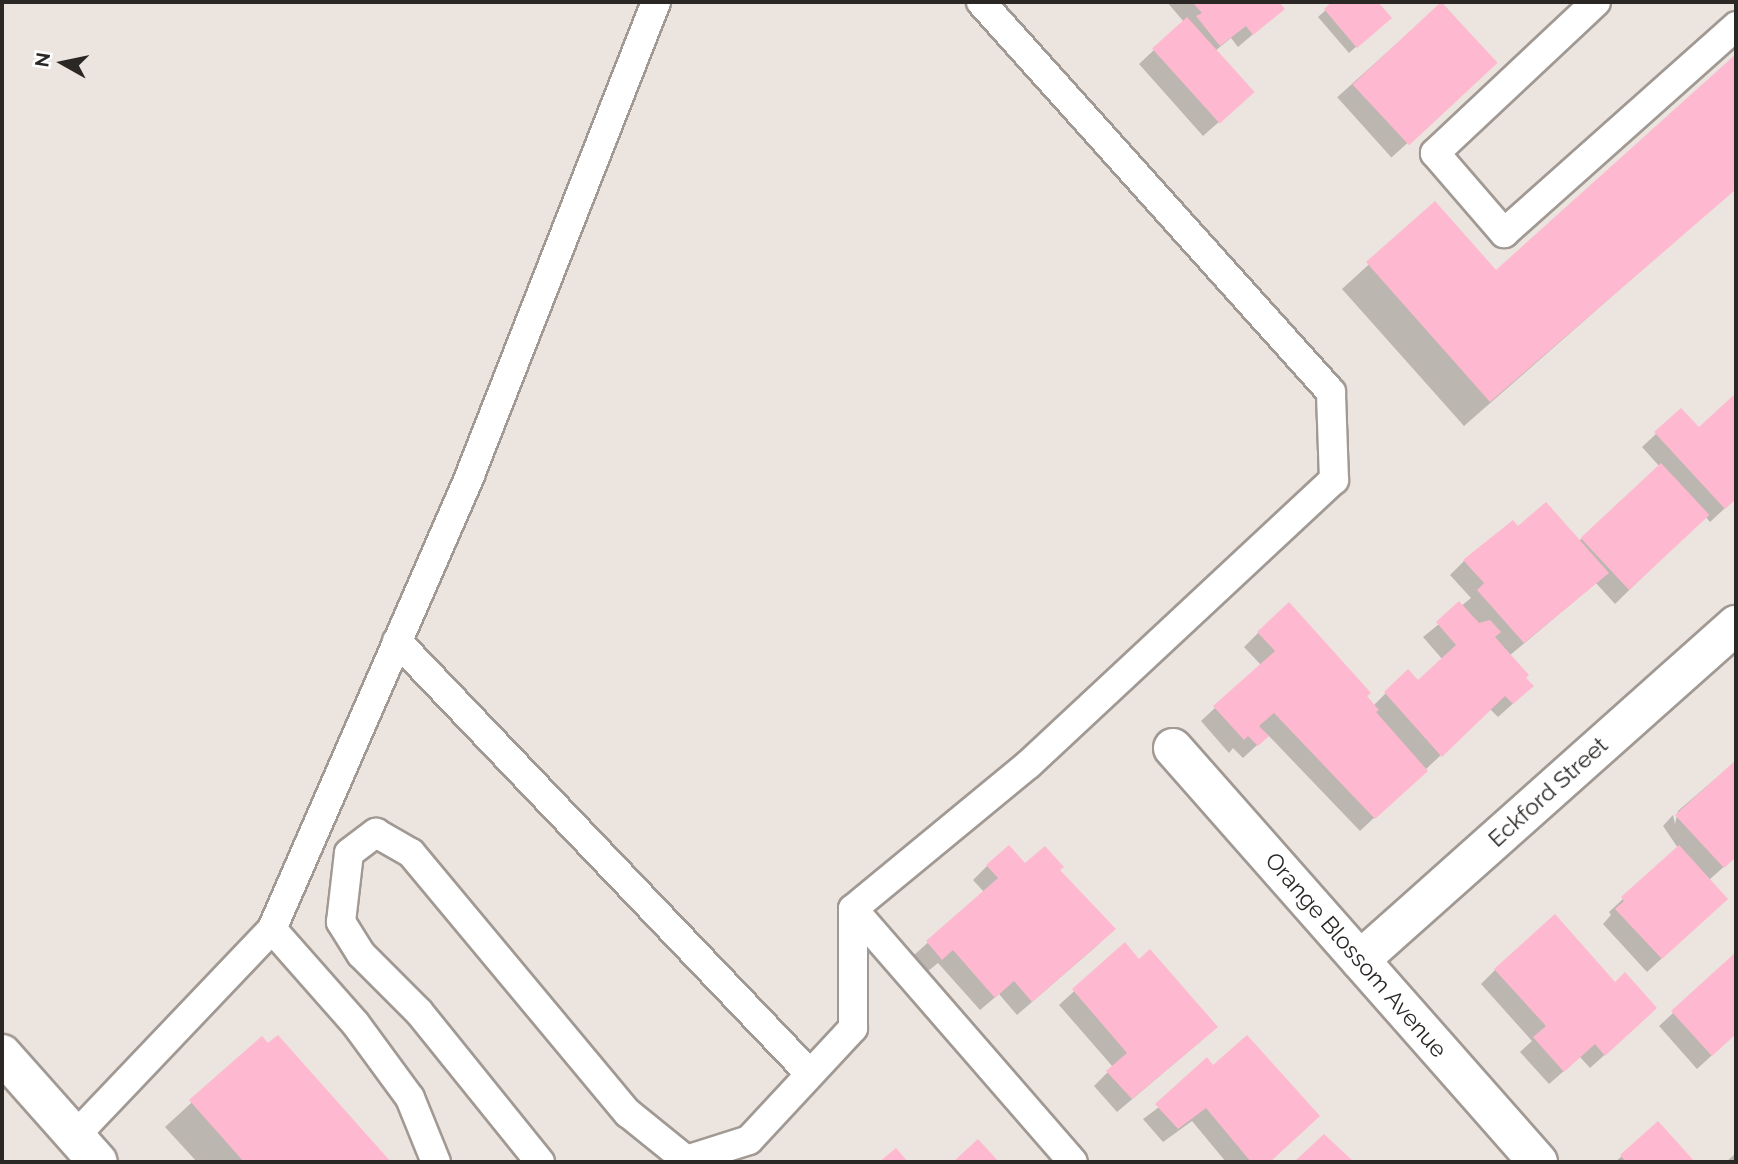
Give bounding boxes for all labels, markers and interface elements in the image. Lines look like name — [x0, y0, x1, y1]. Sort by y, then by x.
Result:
north arrow — [28, 28, 98, 98]
text: N — [30, 51, 54, 69]
street label: Eckford Street — [1483, 731, 1613, 853]
street label: Orange Blossom Avenue — [1259, 846, 1453, 1064]

